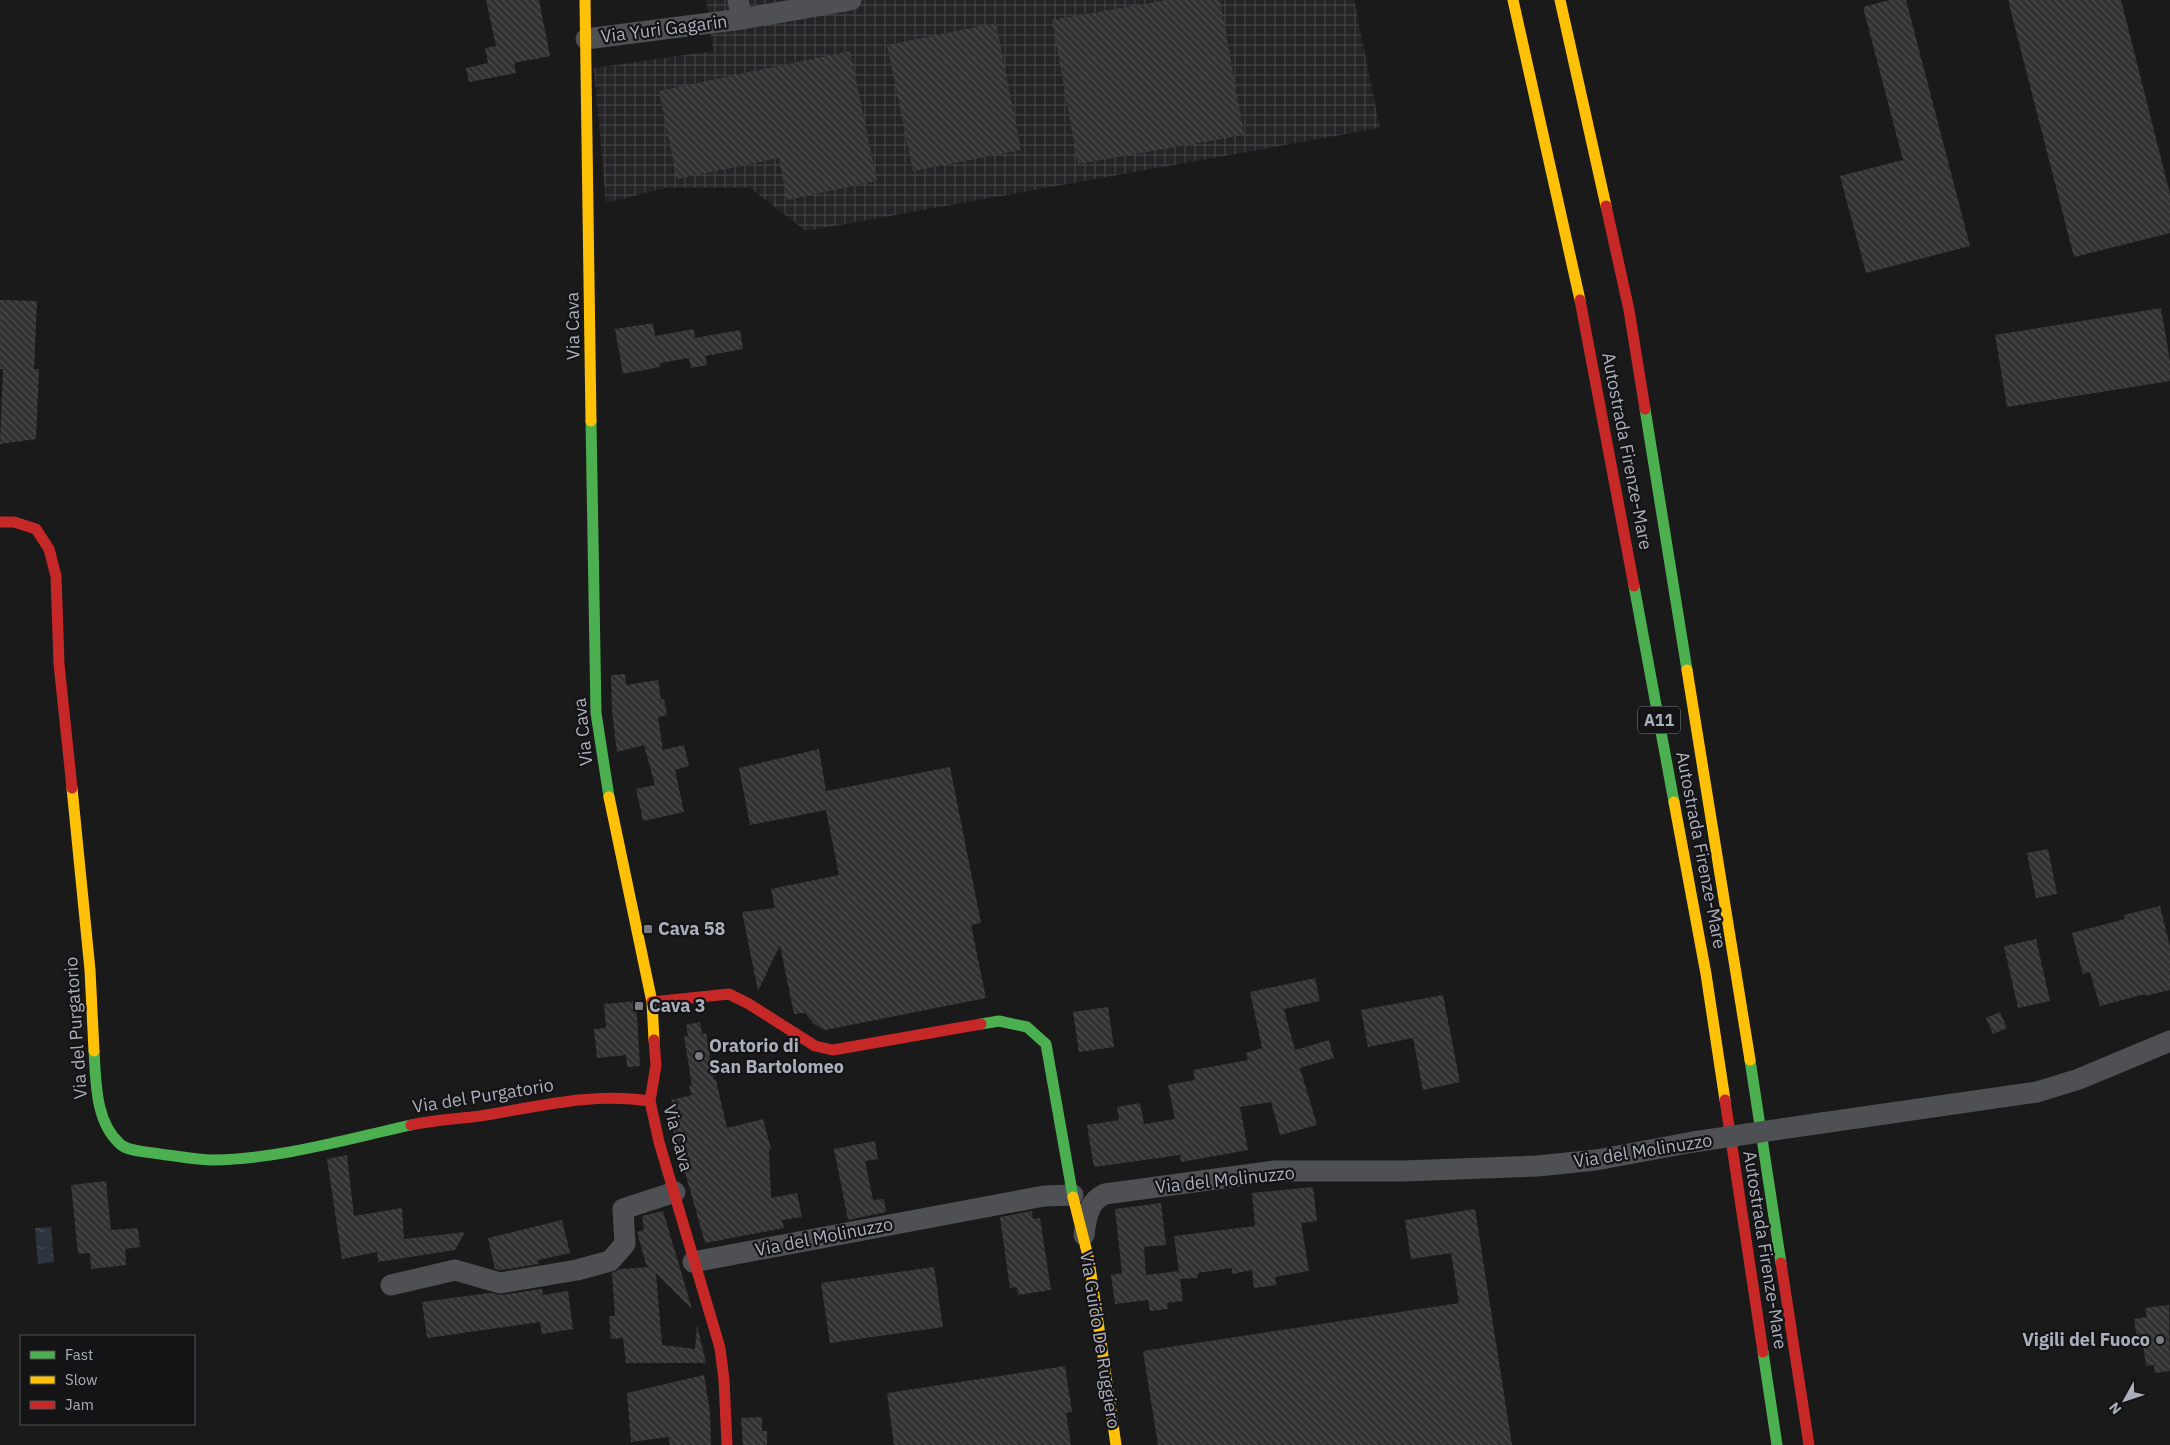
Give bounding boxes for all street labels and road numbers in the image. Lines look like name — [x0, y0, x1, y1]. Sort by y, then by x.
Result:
street label: Via Yuri Gagarin — [599, 9, 729, 48]
street label: Via Cava — [560, 291, 585, 360]
street label: Autostrada Firenze-Mare — [1597, 350, 1658, 552]
street label: Via Cava — [567, 697, 598, 767]
road number: A11 — [1638, 706, 1680, 734]
street label: Autostrada Firenze-Mare — [1671, 749, 1732, 951]
street label: Via del Purgatorio — [59, 956, 92, 1100]
street label: Via del Purgatorio — [411, 1073, 555, 1118]
street label: Via Cava — [659, 1102, 699, 1174]
street label: Via del Molinuzzo — [1572, 1128, 1714, 1173]
street label: Autostrada Firenze-Mare — [1738, 1149, 1793, 1351]
street label: Via del Molinuzzo — [1154, 1161, 1296, 1198]
street label: Via del Molinuzzo — [753, 1212, 895, 1261]
street label: Via Guido De Ruggiero — [1075, 1250, 1126, 1430]

